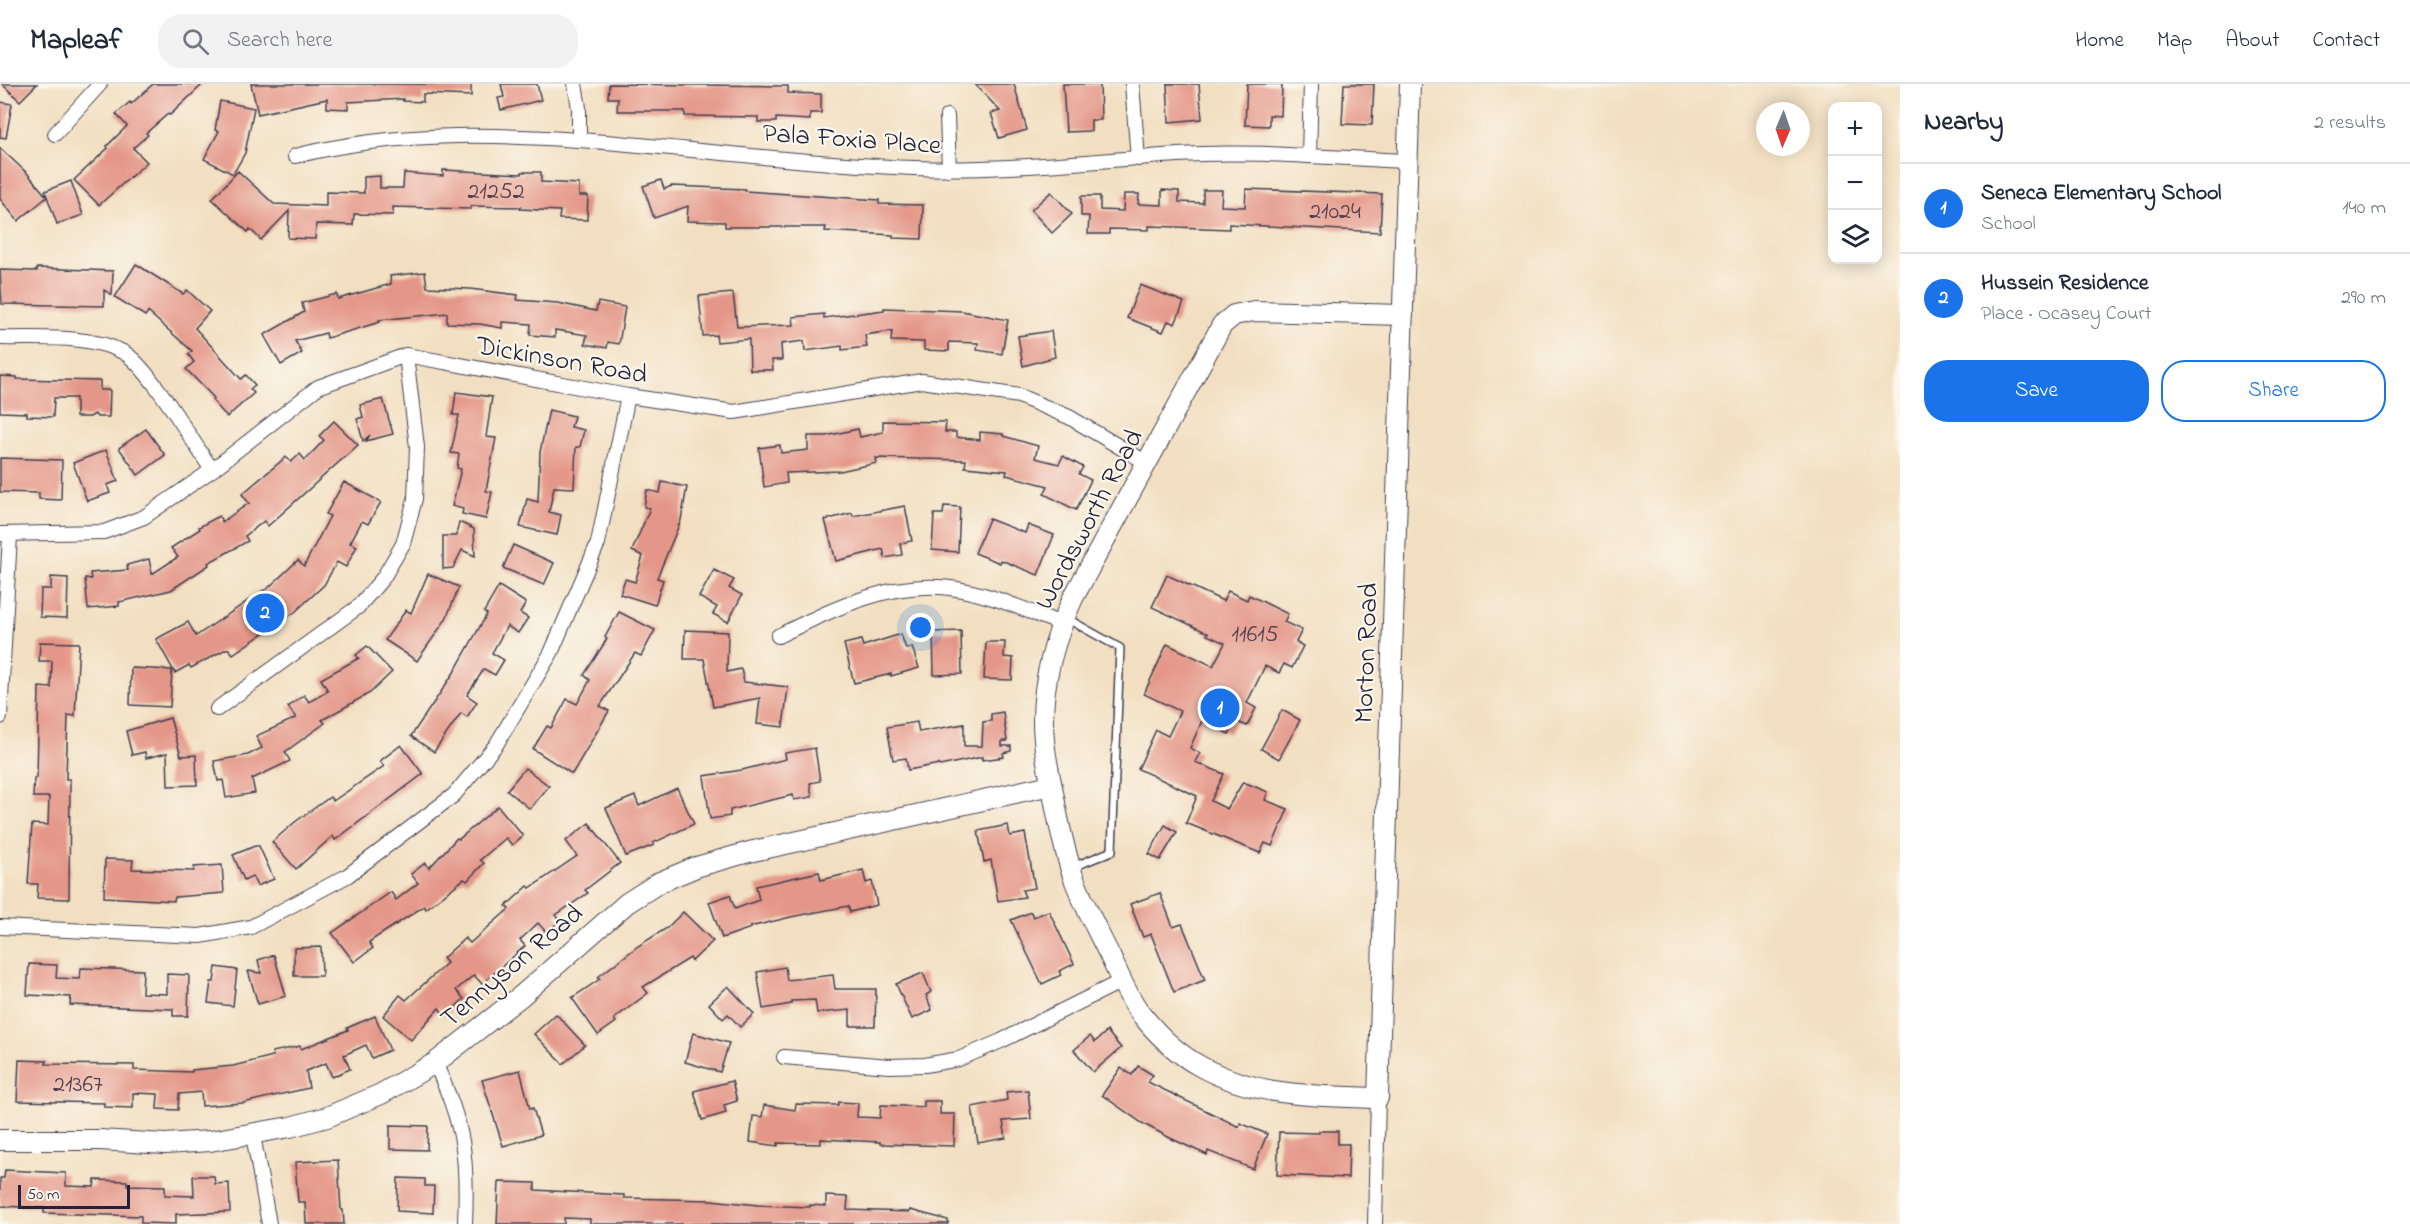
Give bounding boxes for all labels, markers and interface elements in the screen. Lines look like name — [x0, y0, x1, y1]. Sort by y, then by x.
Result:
search box — [158, 14, 578, 68]
text: Mapleaf — [30, 21, 122, 62]
icon: search — [179, 25, 212, 58]
text: Search here — [227, 25, 332, 57]
text: Home — [2075, 26, 2124, 56]
text: Map — [2157, 26, 2192, 56]
text: About — [2225, 26, 2279, 56]
text: Contact — [2312, 26, 2380, 56]
north arrow — [1756, 102, 1810, 156]
map controls — [1828, 102, 1882, 264]
button: + — [1828, 102, 1882, 156]
text: Nearby — [1924, 104, 2003, 142]
text: 2 results — [2314, 109, 2386, 138]
street label: Pala Foxia Place — [761, 115, 943, 166]
button: − — [1828, 156, 1882, 210]
house number: 21252 — [467, 175, 525, 210]
text: Seneca Elementary School — [1981, 178, 2222, 210]
text: 1 — [1940, 194, 1947, 223]
text: 140 m — [2342, 194, 2386, 223]
house number: 21024 — [1309, 195, 1361, 230]
button: layers — [1828, 210, 1882, 264]
text: School — [1981, 210, 2036, 239]
text: Hussein Residence — [1981, 268, 2149, 300]
text: 2 — [1939, 284, 1948, 313]
text: 290 m — [2341, 284, 2386, 313]
text: Place · Ocasey Court — [1981, 300, 2151, 329]
street label: Dickinson Road — [472, 327, 650, 396]
button: Save — [1924, 360, 2149, 422]
button: Share — [2161, 360, 2386, 422]
street label: Wordsworth Road — [1026, 423, 1154, 617]
street label: Morton Road — [1346, 582, 1389, 724]
pin: 2 — [246, 590, 284, 636]
your location — [906, 613, 935, 642]
house number: 11615 — [1231, 618, 1279, 653]
pin: 1 — [1200, 686, 1240, 730]
street label: Tennyson Road — [433, 895, 592, 1038]
house number: 21367 — [53, 1068, 103, 1103]
scale bar — [18, 1182, 130, 1210]
text: 50 m — [27, 1183, 59, 1207]

